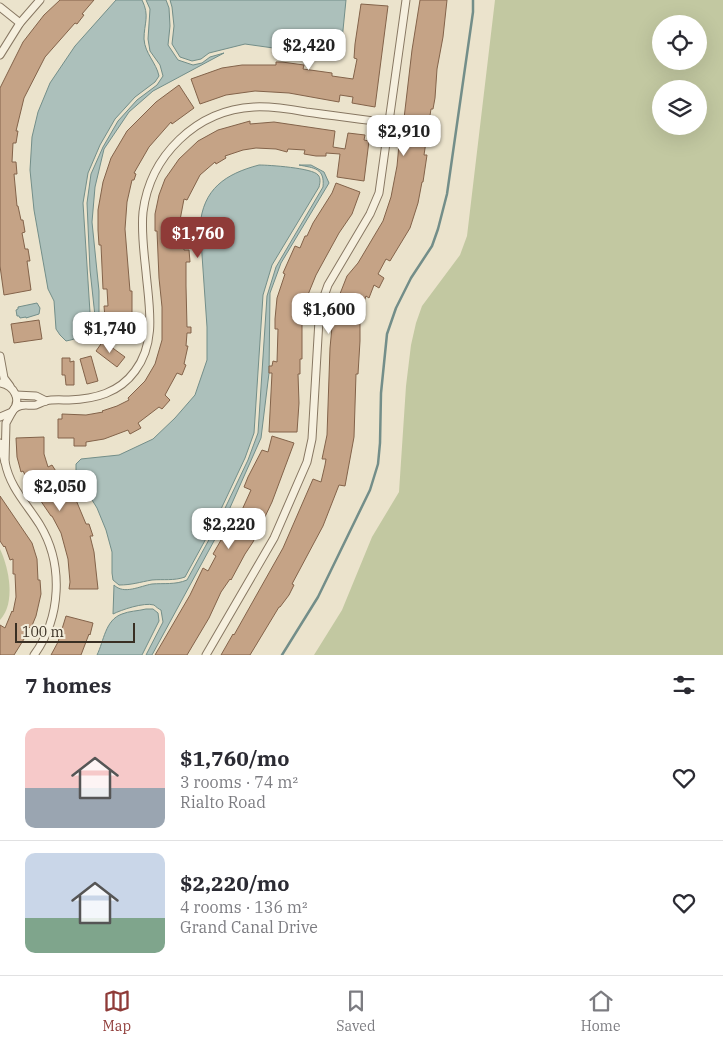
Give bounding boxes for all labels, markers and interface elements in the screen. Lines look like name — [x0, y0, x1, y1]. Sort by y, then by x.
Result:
map controls — [652, 15, 707, 135]
button: locate — [652, 15, 707, 70]
pin: $2,420 — [268, 28, 350, 71]
text: $2,420 — [283, 35, 335, 55]
button: layers — [652, 80, 707, 135]
pin: $2,910 — [363, 114, 445, 157]
text: $2,910 — [378, 121, 430, 141]
pin: $1,760 — [157, 216, 239, 259]
text: $1,760 — [172, 223, 224, 243]
pin: $1,600 — [288, 292, 370, 335]
text: $1,600 — [303, 299, 355, 319]
pin: $1,740 — [69, 312, 151, 354]
text: $1,740 — [84, 318, 136, 338]
pin: $2,050 — [19, 470, 101, 512]
text: $2,050 — [34, 476, 86, 496]
pin: $2,220 — [188, 508, 270, 550]
text: $2,220 — [203, 514, 255, 534]
scale bar — [15, 620, 135, 643]
text: 100 m — [22, 623, 64, 641]
text: 7 homes — [25, 671, 111, 699]
icon: filters — [670, 671, 698, 699]
text: $1,760/mo — [180, 744, 289, 772]
icon: home — [65, 748, 125, 808]
icon: heart — [670, 764, 698, 792]
text: 3 rooms · 74 m² — [180, 772, 298, 792]
text: Rialto Road — [180, 792, 266, 812]
text: $2,220/mo — [180, 869, 289, 897]
icon: home — [65, 873, 125, 933]
icon: heart — [670, 889, 698, 917]
text: 4 rooms · 136 m² — [180, 897, 308, 917]
text: Grand Canal Drive — [180, 917, 318, 937]
tab: Map — [103, 987, 131, 1035]
tab: Saved — [336, 987, 375, 1035]
tab: Home — [581, 987, 620, 1035]

